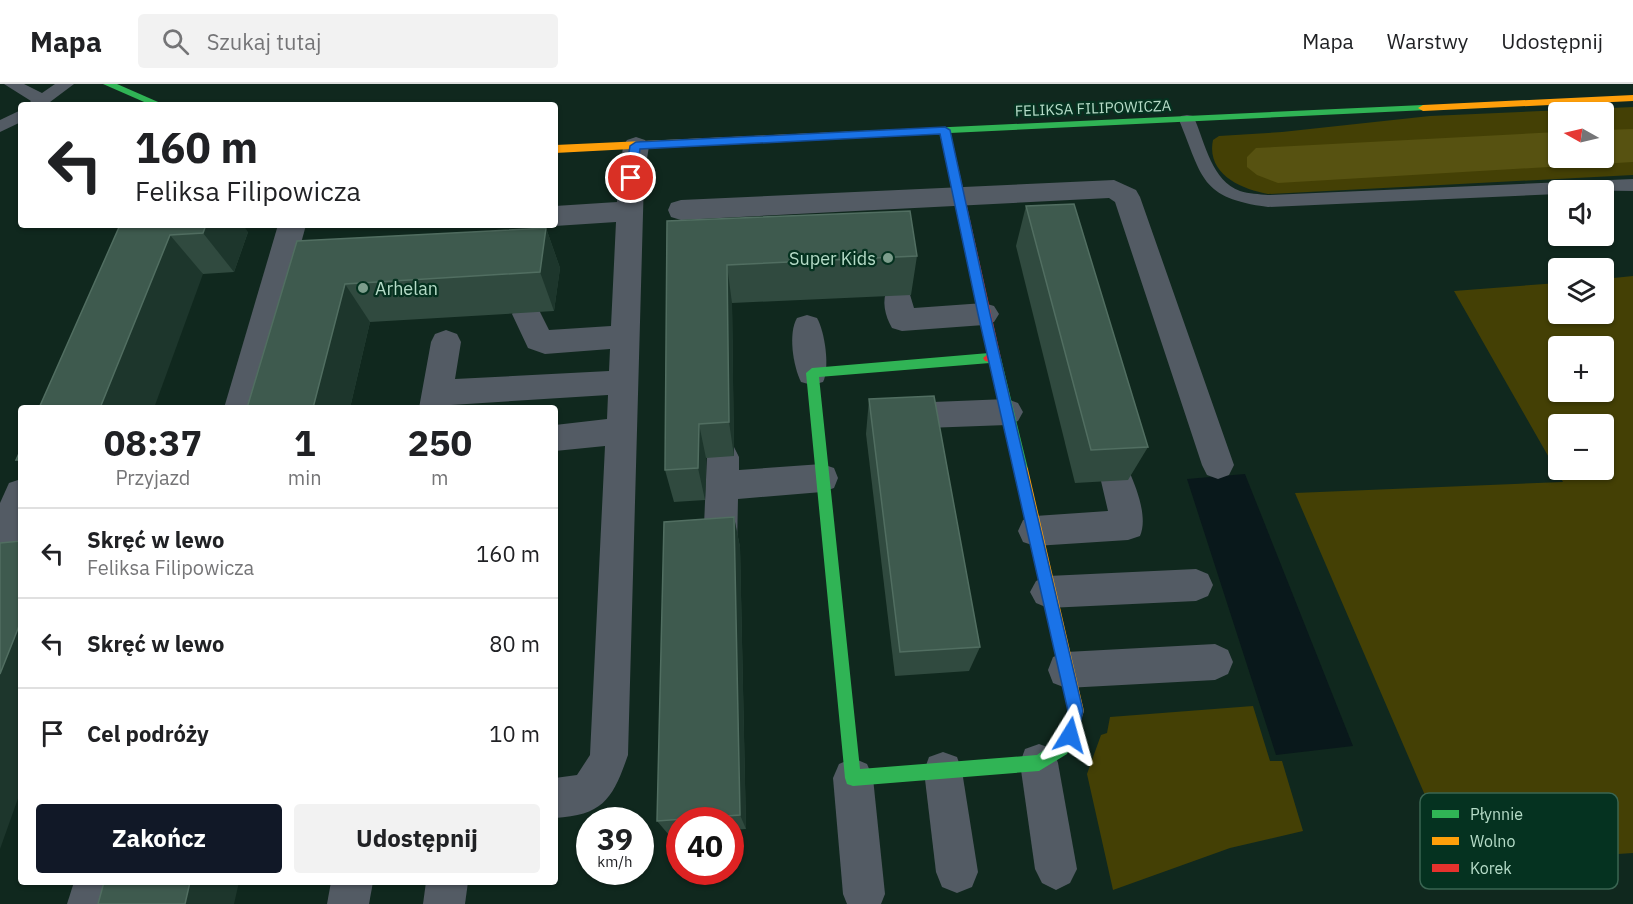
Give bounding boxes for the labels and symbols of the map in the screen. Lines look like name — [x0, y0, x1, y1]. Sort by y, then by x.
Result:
street label: FELIKSA FILIPOWICZA — [1014, 96, 1172, 120]
north arrow — [1548, 102, 1614, 168]
pin — [605, 152, 656, 203]
place label: Super Kids — [789, 247, 876, 270]
marker: Super Kids — [881, 251, 895, 265]
place label: Arhelan — [375, 277, 438, 300]
marker: Arhelan — [356, 281, 370, 295]
position arrow — [1038, 703, 1102, 767]
legend — [1420, 793, 1618, 889]
text: Płynnie — [1470, 804, 1523, 824]
speed limit sign: 40 — [666, 807, 744, 885]
text: Wolno — [1470, 831, 1515, 851]
text: Korek — [1470, 858, 1512, 878]

